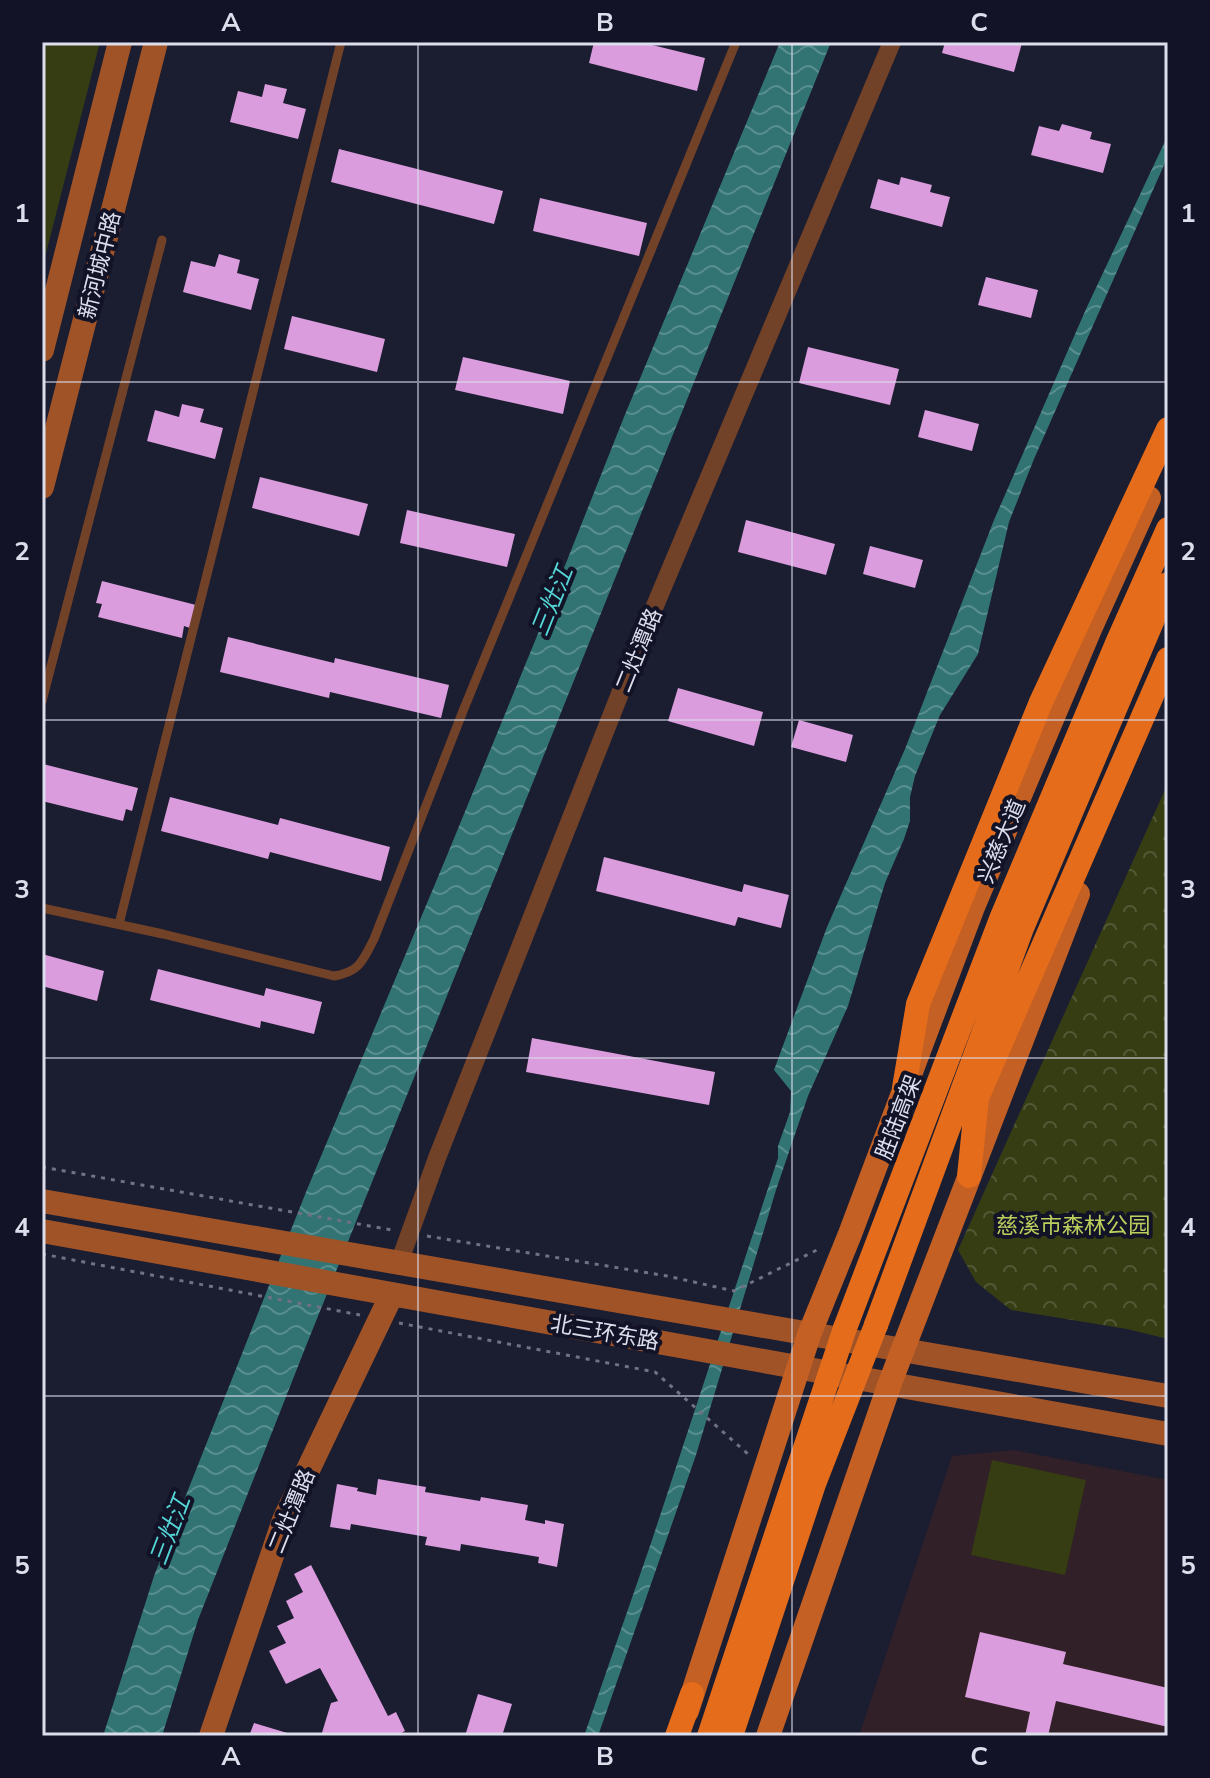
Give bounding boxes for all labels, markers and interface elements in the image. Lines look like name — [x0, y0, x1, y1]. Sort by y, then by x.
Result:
text: A — [221, 5, 241, 40]
text: B — [596, 5, 614, 40]
text: C — [970, 5, 988, 40]
text: 1 — [14, 196, 30, 231]
text: 1 — [1180, 196, 1196, 231]
street label: 新河城中路 — [72, 208, 128, 322]
text: 2 — [14, 534, 30, 569]
text: 2 — [1180, 534, 1196, 569]
water label: 三灶江 — [524, 559, 581, 640]
street label: 二灶潭路 — [609, 604, 669, 697]
street label: 兴慈大道 — [971, 795, 1033, 888]
text: 3 — [14, 872, 30, 907]
text: 3 — [1180, 872, 1196, 907]
street label: 胜陆高架 — [869, 1071, 929, 1164]
text: 4 — [14, 1210, 30, 1245]
text: 4 — [1180, 1210, 1196, 1245]
park label: 慈溪市森林公园 — [996, 1211, 1150, 1241]
street label: 北三环东路 — [548, 1309, 662, 1357]
street label: 二灶潭路 — [262, 1465, 322, 1558]
water label: 三灶江 — [142, 1488, 199, 1569]
text: 5 — [14, 1548, 30, 1583]
text: 5 — [1180, 1548, 1196, 1583]
text: A — [221, 1739, 241, 1774]
text: B — [596, 1739, 614, 1774]
text: C — [970, 1739, 988, 1774]

